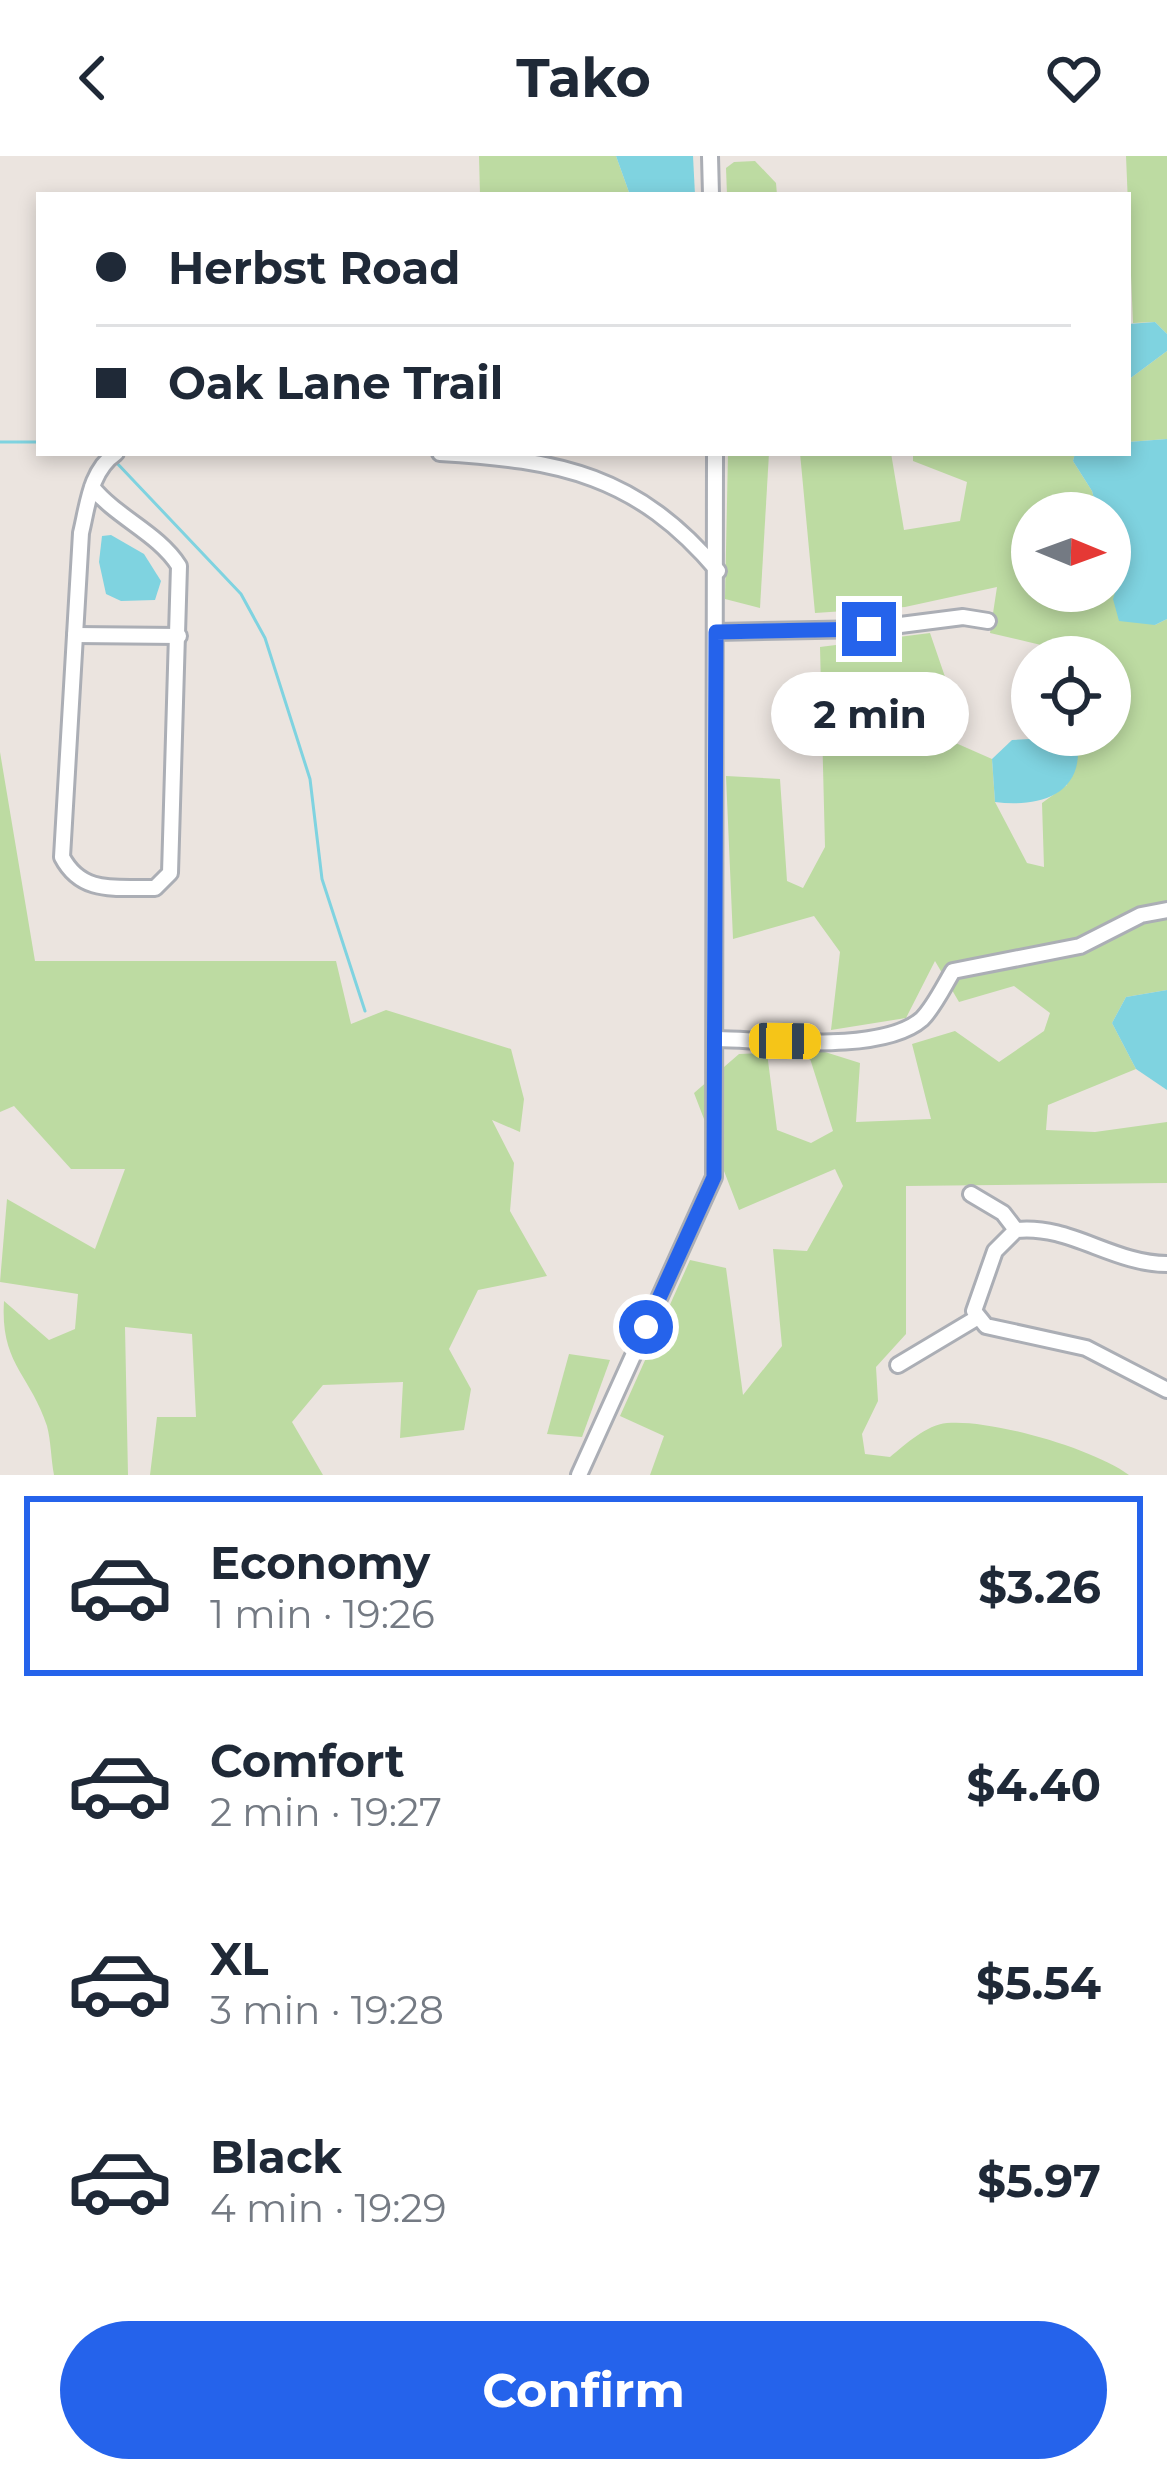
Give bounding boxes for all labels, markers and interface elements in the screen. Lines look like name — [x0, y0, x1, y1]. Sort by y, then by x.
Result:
icon: back — [60, 45, 126, 111]
text: Tako — [516, 45, 651, 111]
icon: heart — [1041, 45, 1107, 111]
text: Herbst Road — [168, 240, 460, 295]
text: Oak Lane Trail — [168, 355, 503, 410]
north arrow — [1011, 492, 1131, 612]
map controls — [1011, 492, 1131, 756]
route end — [842, 602, 896, 656]
button: locate — [1011, 636, 1131, 756]
callout: 2 min — [770, 671, 968, 755]
text: 2 min — [813, 690, 927, 738]
car — [749, 1022, 821, 1060]
route start — [619, 1300, 673, 1354]
icon: car — [66, 1532, 174, 1640]
text: Economy — [210, 1535, 430, 1590]
text: $3.26 — [978, 1559, 1101, 1614]
text: 1 min · 19:26 — [210, 1590, 435, 1638]
icon: car — [66, 1730, 174, 1838]
text: Comfort — [210, 1733, 405, 1788]
text: $4.40 — [967, 1757, 1101, 1812]
text: 2 min · 19:27 — [210, 1788, 442, 1836]
icon: car — [66, 1928, 174, 2036]
text: XL — [210, 1931, 268, 1986]
text: $5.54 — [976, 1955, 1101, 2010]
text: 3 min · 19:28 — [210, 1986, 444, 2034]
icon: car — [66, 2126, 174, 2234]
text: Black — [210, 2129, 342, 2184]
text: $5.97 — [977, 2153, 1101, 2208]
text: 4 min · 19:29 — [210, 2184, 447, 2232]
button: Confirm — [60, 2321, 1107, 2459]

